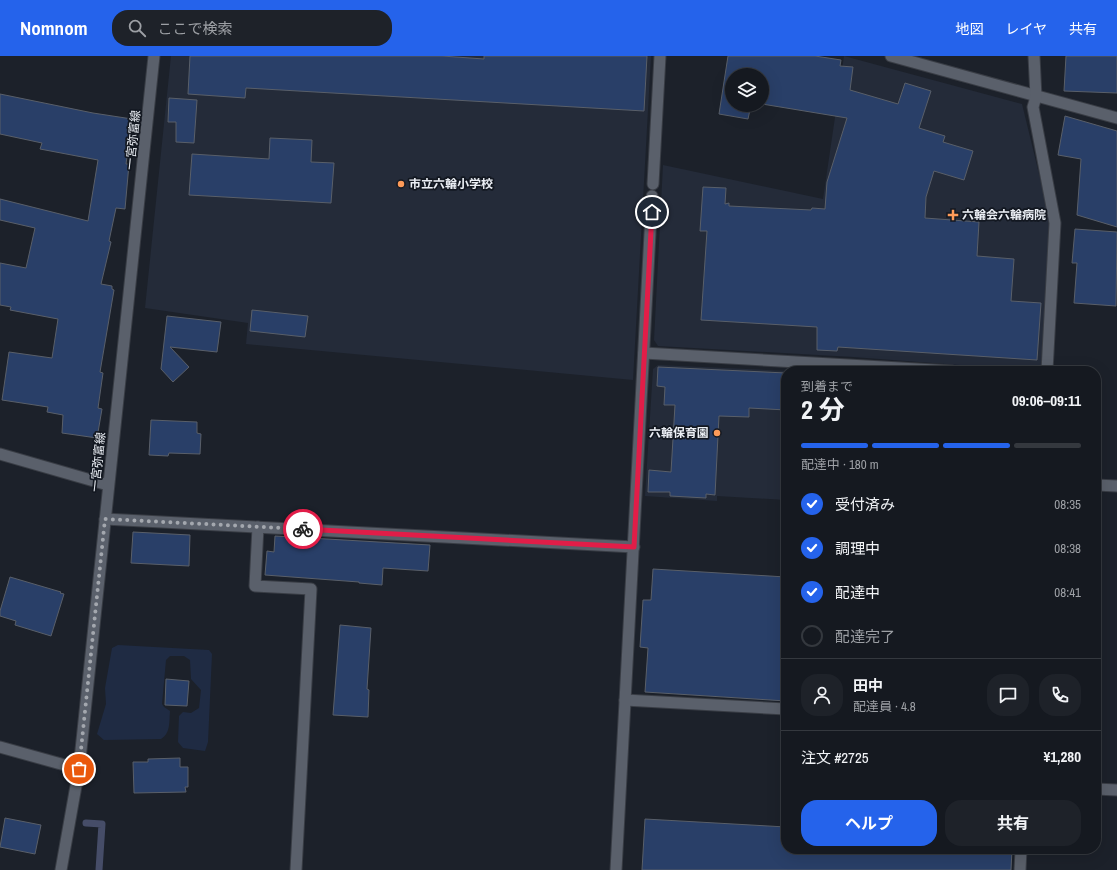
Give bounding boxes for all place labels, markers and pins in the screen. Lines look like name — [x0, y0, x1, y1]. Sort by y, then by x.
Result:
place label: 市立六輪小学校 — [409, 176, 493, 192]
marker: 市立六輪小学校 — [396, 179, 406, 189]
pin — [635, 195, 669, 229]
place label: 六輪会六輪病院 — [962, 207, 1046, 223]
marker: 六輪会六輪病院 — [947, 209, 959, 221]
place label: 六輪保育園 — [649, 425, 709, 441]
marker: 六輪保育園 — [712, 428, 722, 438]
pin — [62, 752, 96, 786]

